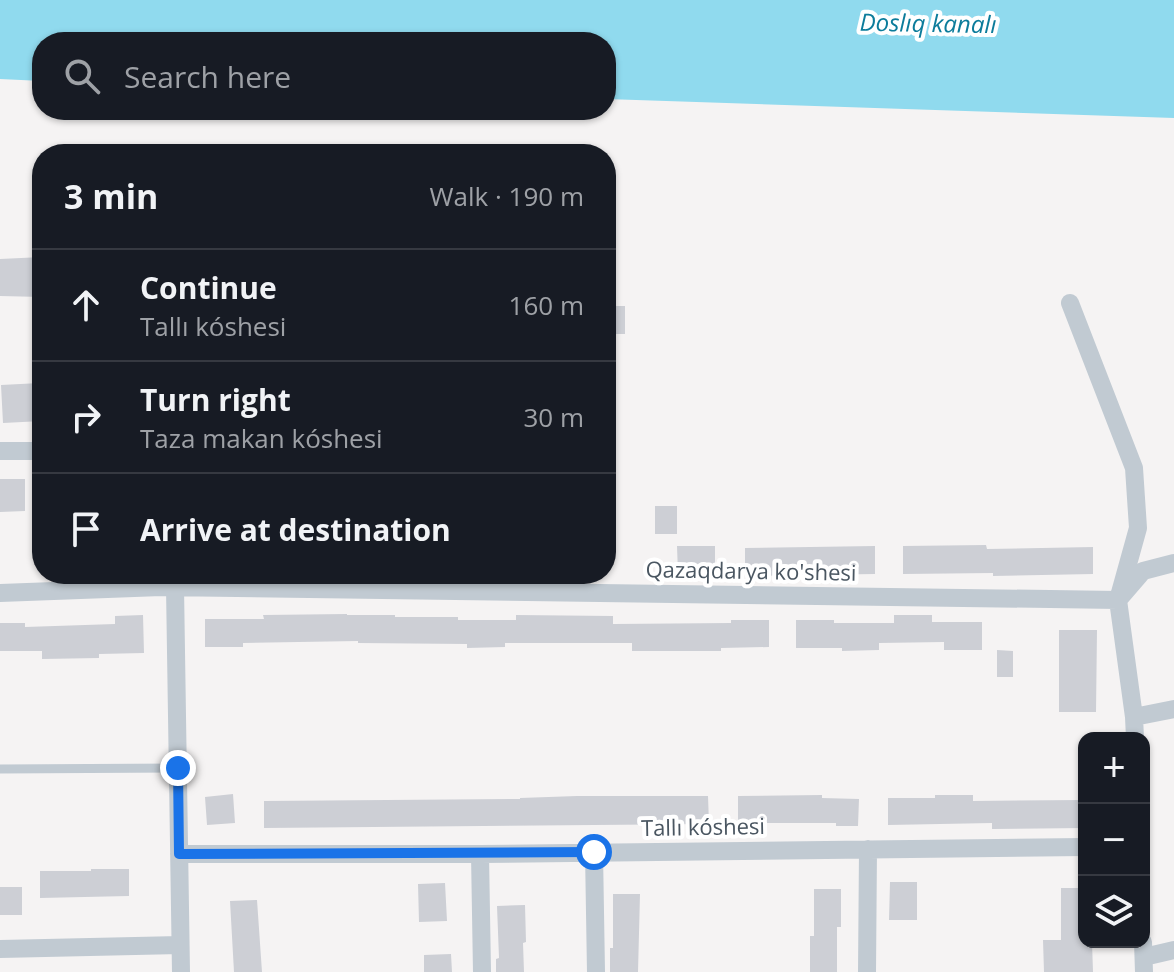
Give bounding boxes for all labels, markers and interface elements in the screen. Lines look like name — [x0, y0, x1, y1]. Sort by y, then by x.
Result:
water label: Doslıq kanalı — [859, 5, 997, 40]
search box — [32, 32, 616, 120]
icon: search — [60, 54, 104, 98]
text: Search here — [124, 56, 291, 97]
text: 3 min — [64, 173, 158, 219]
text: Walk · 190 m — [430, 178, 584, 214]
text: Continue — [140, 267, 277, 308]
icon: ahead — [64, 283, 108, 327]
text: 160 m — [509, 287, 584, 323]
text: Tallı kóshesi — [140, 308, 286, 344]
text: Turn right — [140, 379, 291, 420]
icon: right — [64, 395, 108, 439]
text: 30 m — [523, 399, 584, 435]
text: Taza makan kóshesi — [140, 420, 383, 456]
icon: arrive — [64, 507, 108, 551]
text: Arrive at destination — [140, 509, 451, 550]
street label: Qazaqdarya ko'shesi — [645, 553, 857, 587]
map controls — [1078, 732, 1150, 948]
button: + — [1078, 732, 1150, 804]
route end — [160, 750, 196, 786]
button: − — [1078, 804, 1150, 876]
street label: Tallı kóshesi — [641, 810, 765, 842]
route start — [576, 834, 612, 870]
button: layers — [1078, 876, 1150, 948]

